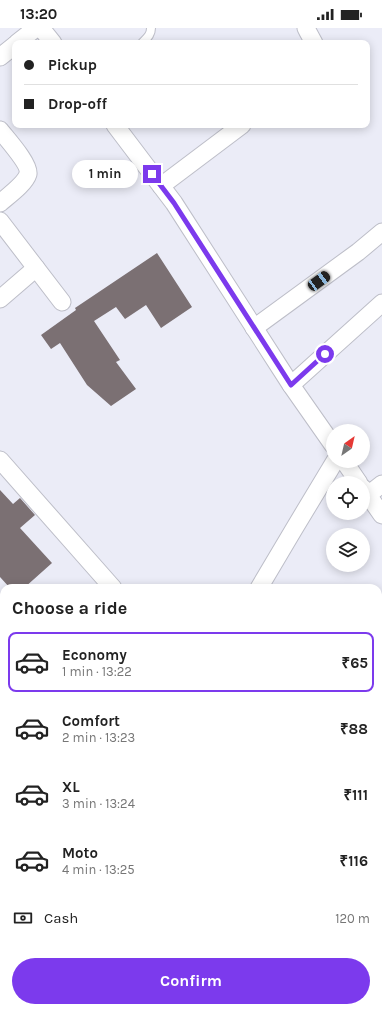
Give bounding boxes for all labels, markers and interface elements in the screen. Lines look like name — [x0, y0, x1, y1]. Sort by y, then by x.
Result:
text: 13:20 — [20, 5, 57, 23]
text: Pickup — [48, 56, 97, 74]
text: Drop-off — [48, 95, 107, 113]
callout: 1 min — [72, 160, 138, 188]
route end — [143, 165, 161, 183]
text: 1 min — [89, 166, 121, 181]
car — [306, 269, 332, 293]
route start — [316, 345, 334, 363]
north arrow — [326, 424, 370, 468]
map controls — [326, 424, 370, 572]
button: locate — [326, 476, 370, 520]
button: layers — [326, 528, 370, 572]
text: Choose a ride — [12, 597, 127, 619]
icon: car — [14, 644, 50, 680]
text: Economy — [62, 646, 127, 664]
text: ₹65 — [342, 654, 368, 672]
text: 1 min · 13:22 — [62, 664, 132, 679]
icon: car — [14, 710, 50, 746]
text: Comfort — [62, 712, 120, 730]
text: ₹88 — [340, 720, 368, 738]
text: 2 min · 13:23 — [62, 730, 135, 745]
icon: car — [14, 776, 50, 812]
text: XL — [62, 778, 80, 796]
text: ₹111 — [343, 786, 368, 804]
text: 3 min · 13:24 — [62, 796, 135, 811]
icon: car — [14, 842, 50, 878]
text: Moto — [62, 844, 98, 862]
text: ₹116 — [340, 852, 368, 870]
text: 4 min · 13:25 — [62, 862, 135, 877]
icon: cash — [12, 907, 34, 929]
text: Cash — [44, 909, 78, 927]
text: 120 m — [335, 911, 370, 926]
button: Confirm — [12, 958, 370, 1004]

